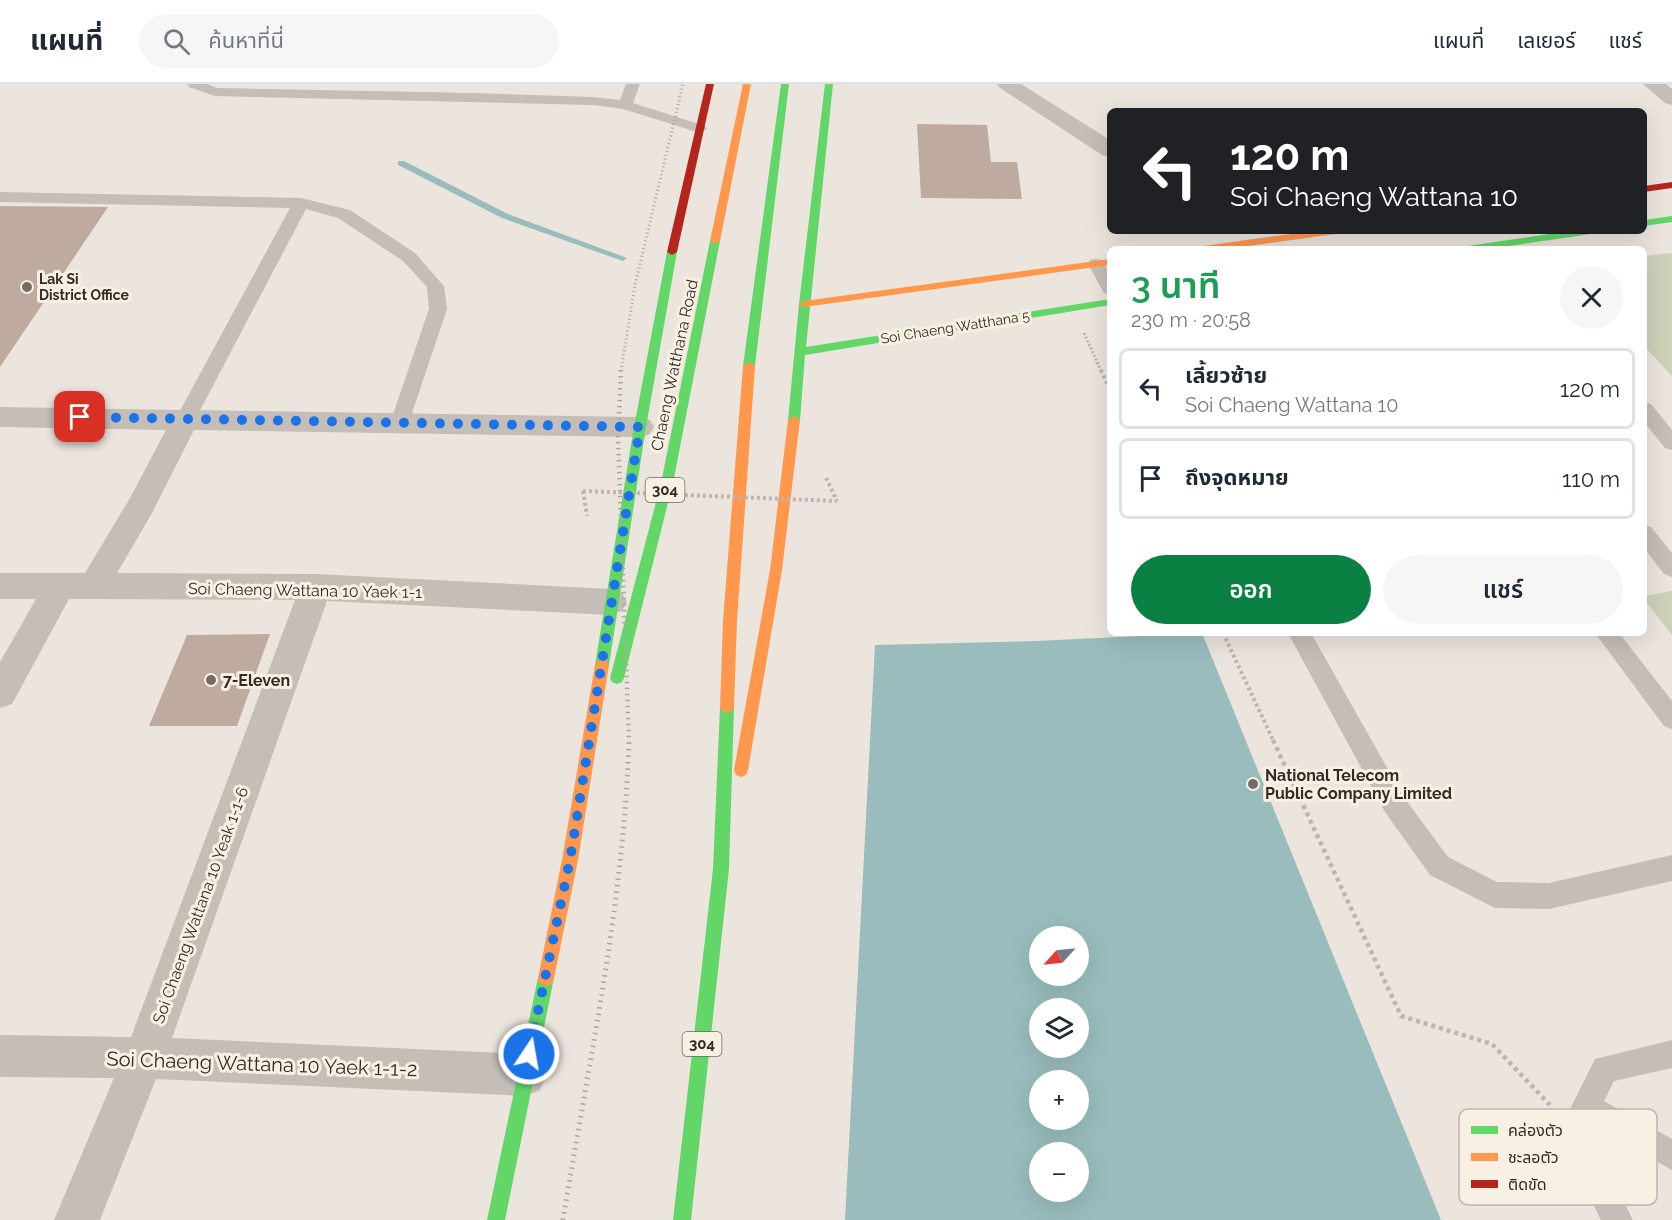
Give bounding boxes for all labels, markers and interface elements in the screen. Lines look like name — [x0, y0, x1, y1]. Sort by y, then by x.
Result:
search box — [139, 14, 559, 68]
text: แผนที่ — [30, 24, 103, 57]
icon: search — [160, 25, 193, 58]
text: ค้นหาที่นี่ — [208, 27, 284, 53]
text: แผนที่ — [1433, 28, 1484, 53]
text: เลเยอร์ — [1517, 28, 1576, 53]
text: แชร์ — [1609, 28, 1642, 53]
text: 120 m — [1230, 131, 1349, 180]
icon: left — [1131, 132, 1209, 210]
text: Soi Chaeng Wattana 10 — [1230, 181, 1518, 212]
text: 3 นาที — [1131, 264, 1220, 306]
button: close — [1560, 266, 1623, 329]
place label: Lak Si District Office — [39, 271, 129, 303]
street label: Chaeng Watthana Road — [647, 278, 702, 453]
marker: Lak Si District Office — [20, 280, 34, 294]
street label: Soi Chaeng Watthana 5 — [879, 307, 1031, 347]
text: 230 m · 20:58 — [1131, 308, 1251, 332]
text: เลี้ยวซ้าย — [1185, 362, 1267, 388]
icon: left — [1134, 372, 1167, 405]
text: 120 m — [1560, 376, 1620, 402]
pin — [54, 391, 105, 442]
text: Soi Chaeng Wattana 10 — [1185, 393, 1398, 417]
icon: arrive — [63, 400, 96, 433]
icon: arrive — [1134, 462, 1167, 495]
text: ถึงจุดหมาย — [1185, 464, 1289, 490]
text: 110 m — [1562, 466, 1620, 492]
road number: 304 — [646, 478, 684, 502]
button: ออก — [1131, 555, 1371, 624]
button: แชร์ — [1383, 555, 1623, 624]
street label: Soi Chaeng Wattana 10 Yaek 1-1 — [188, 579, 422, 602]
place label: 7-Eleven — [223, 671, 290, 690]
marker: 7-Eleven — [204, 673, 218, 687]
place label: National Telecom Public Company Limited — [1265, 766, 1452, 803]
marker: National Telecom Public Company Limited — [1246, 777, 1260, 791]
street label: Soi Chaeng Wattana 10 Yeak 1-1-6 — [149, 784, 252, 1026]
north arrow — [1029, 926, 1089, 986]
map controls — [1029, 926, 1089, 1202]
button: layers — [1029, 998, 1089, 1058]
position arrow — [497, 1022, 561, 1086]
road number: 304 — [682, 1032, 722, 1056]
street label: Soi Chaeng Wattana 10 Yaek 1-1-2 — [106, 1047, 418, 1081]
button: + — [1029, 1070, 1089, 1130]
legend — [1459, 1109, 1657, 1205]
text: คล่องตัว — [1508, 1121, 1563, 1140]
button: − — [1029, 1142, 1089, 1202]
text: ชะลอตัว — [1508, 1148, 1559, 1167]
text: ติดขัด — [1508, 1175, 1547, 1194]

